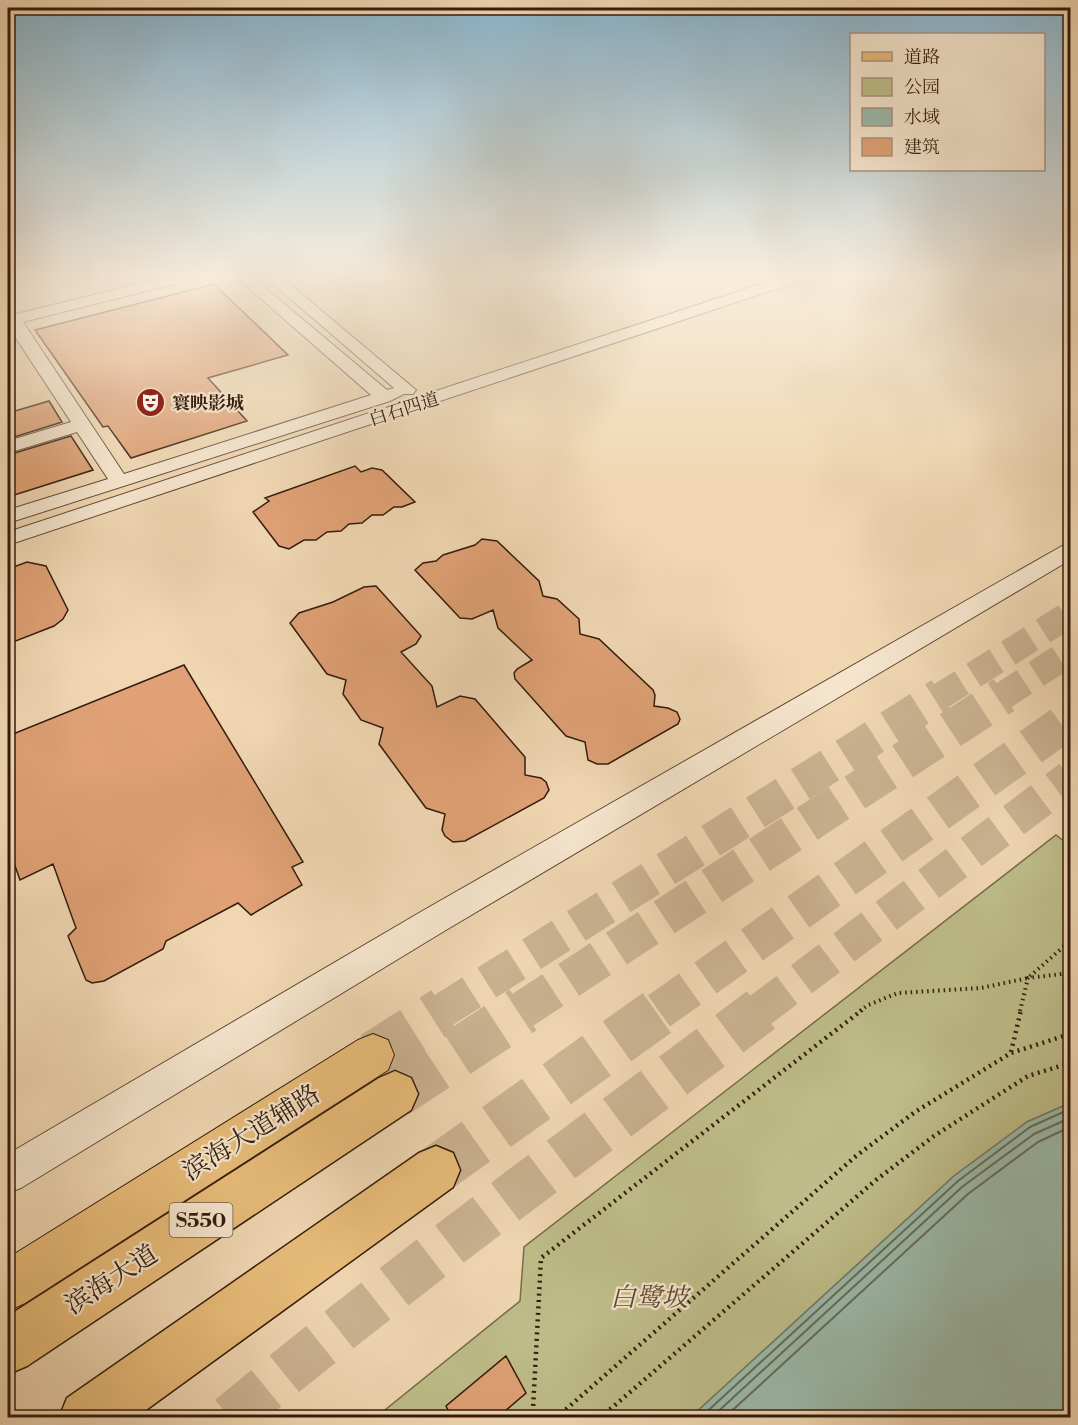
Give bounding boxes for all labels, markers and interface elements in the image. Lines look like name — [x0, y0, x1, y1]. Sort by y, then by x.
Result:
legend — [850, 33, 1045, 171]
text: 道路 — [904, 46, 940, 69]
text: 公园 — [904, 76, 940, 99]
text: 水域 — [904, 106, 940, 129]
text: 建筑 — [904, 136, 940, 159]
theatre icon: 寰映影城 — [135, 387, 167, 419]
street label: 白石四道 — [366, 387, 442, 432]
place label: 寰映影城 — [172, 392, 244, 415]
street label: 滨海大道辅路 — [177, 1078, 326, 1188]
road number: S550 — [170, 1203, 232, 1237]
street label: 滨海大道 — [59, 1238, 164, 1322]
park label: 白鹭坡 — [610, 1282, 692, 1314]

